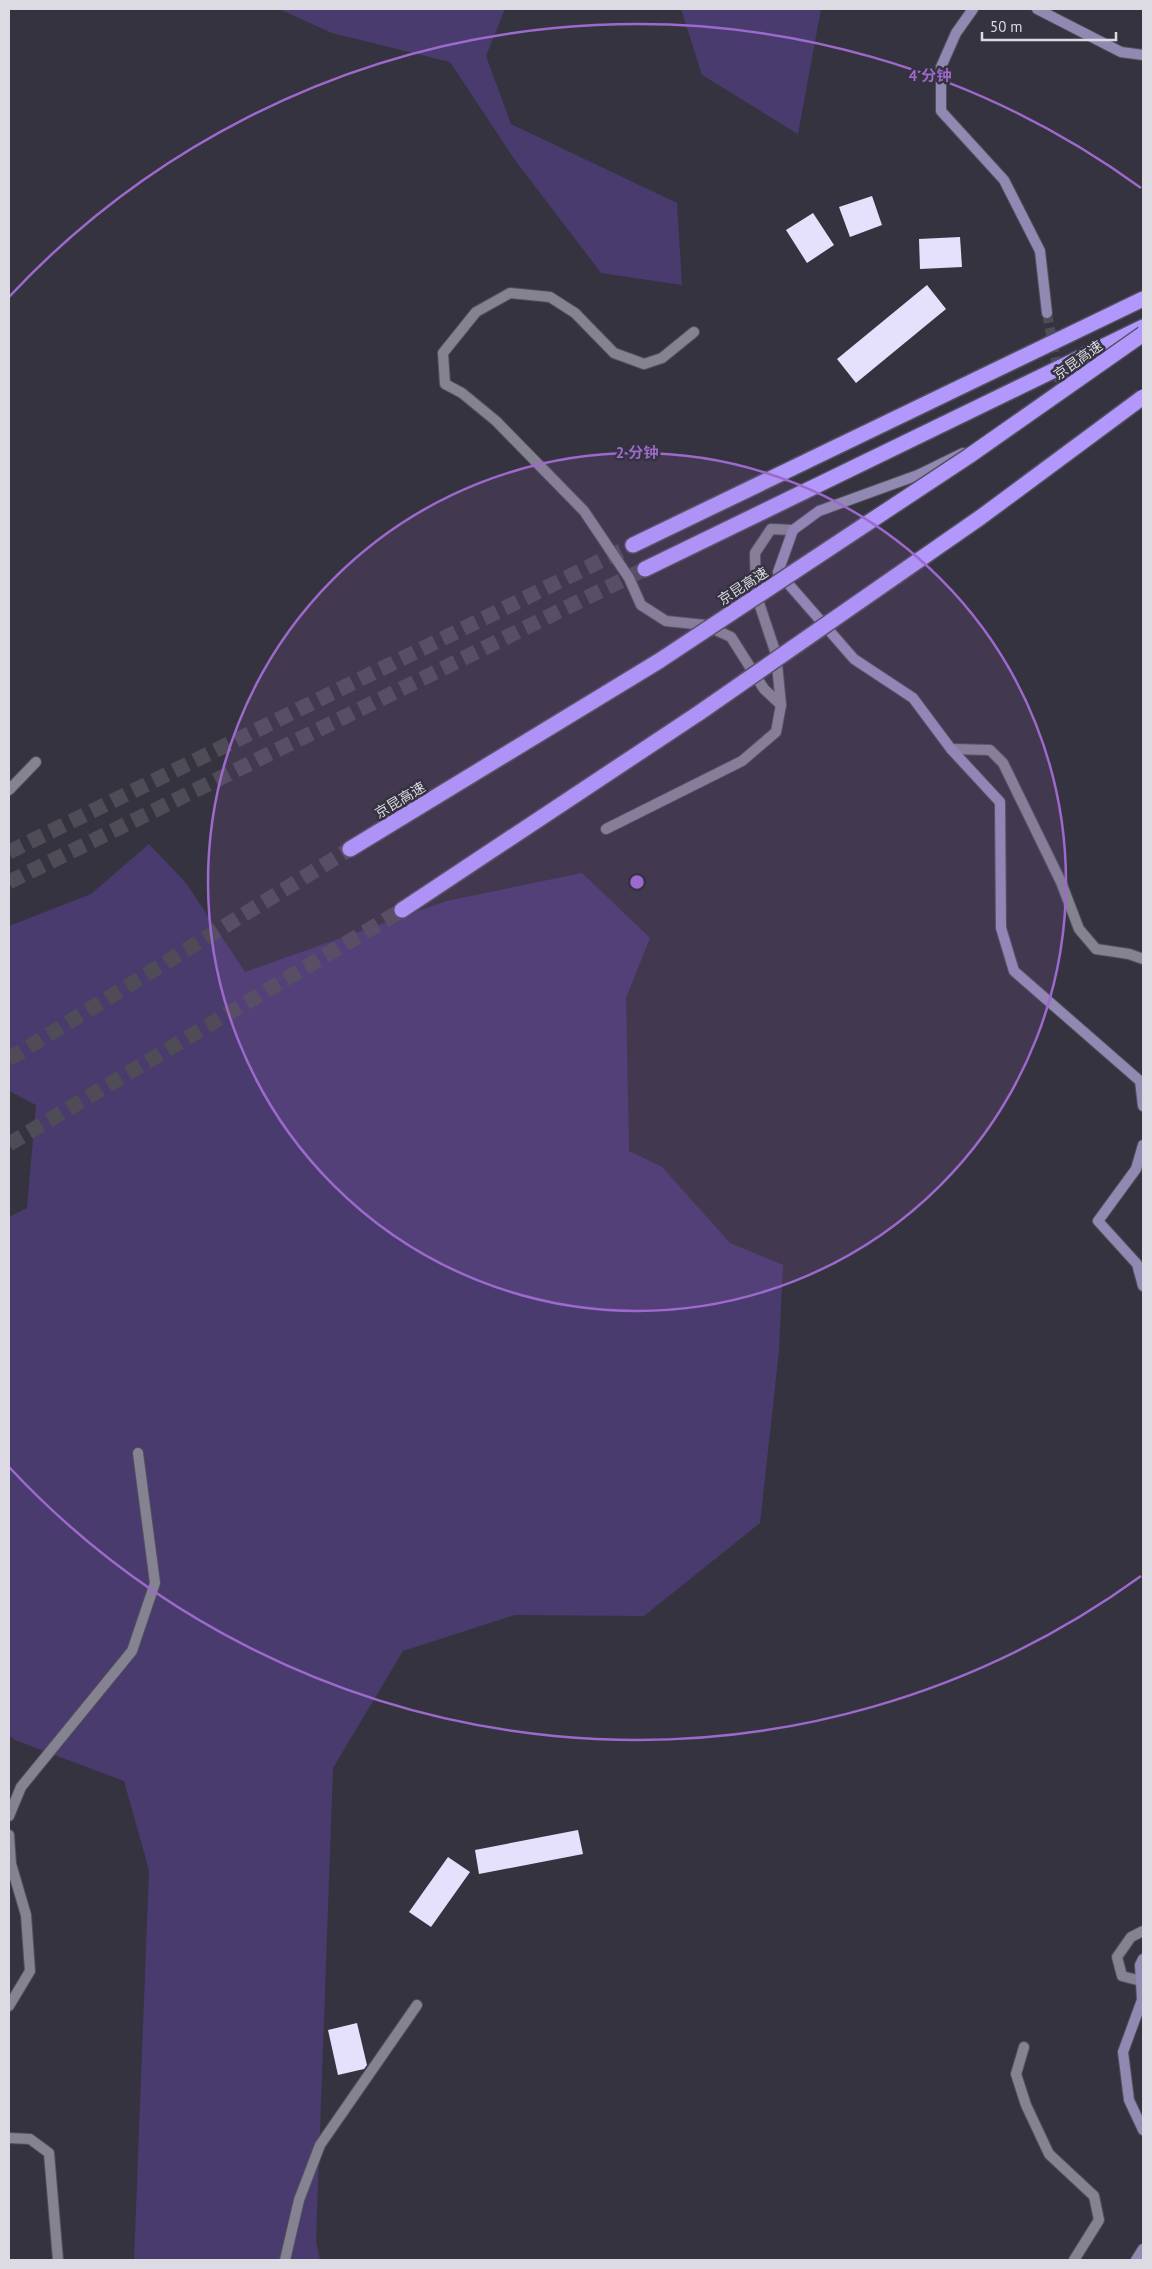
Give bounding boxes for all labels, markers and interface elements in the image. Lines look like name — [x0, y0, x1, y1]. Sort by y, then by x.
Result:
scale bar — [982, 10, 1116, 42]
text: 50 m — [990, 17, 1023, 36]
text: 4 分钟 — [909, 66, 951, 85]
street label: 京昆高速 — [1050, 337, 1106, 383]
text: 2 分钟 — [616, 443, 658, 462]
street label: 京昆高速 — [715, 563, 771, 609]
street label: 京昆高速 — [371, 778, 429, 822]
centre of rings — [628, 873, 646, 891]

